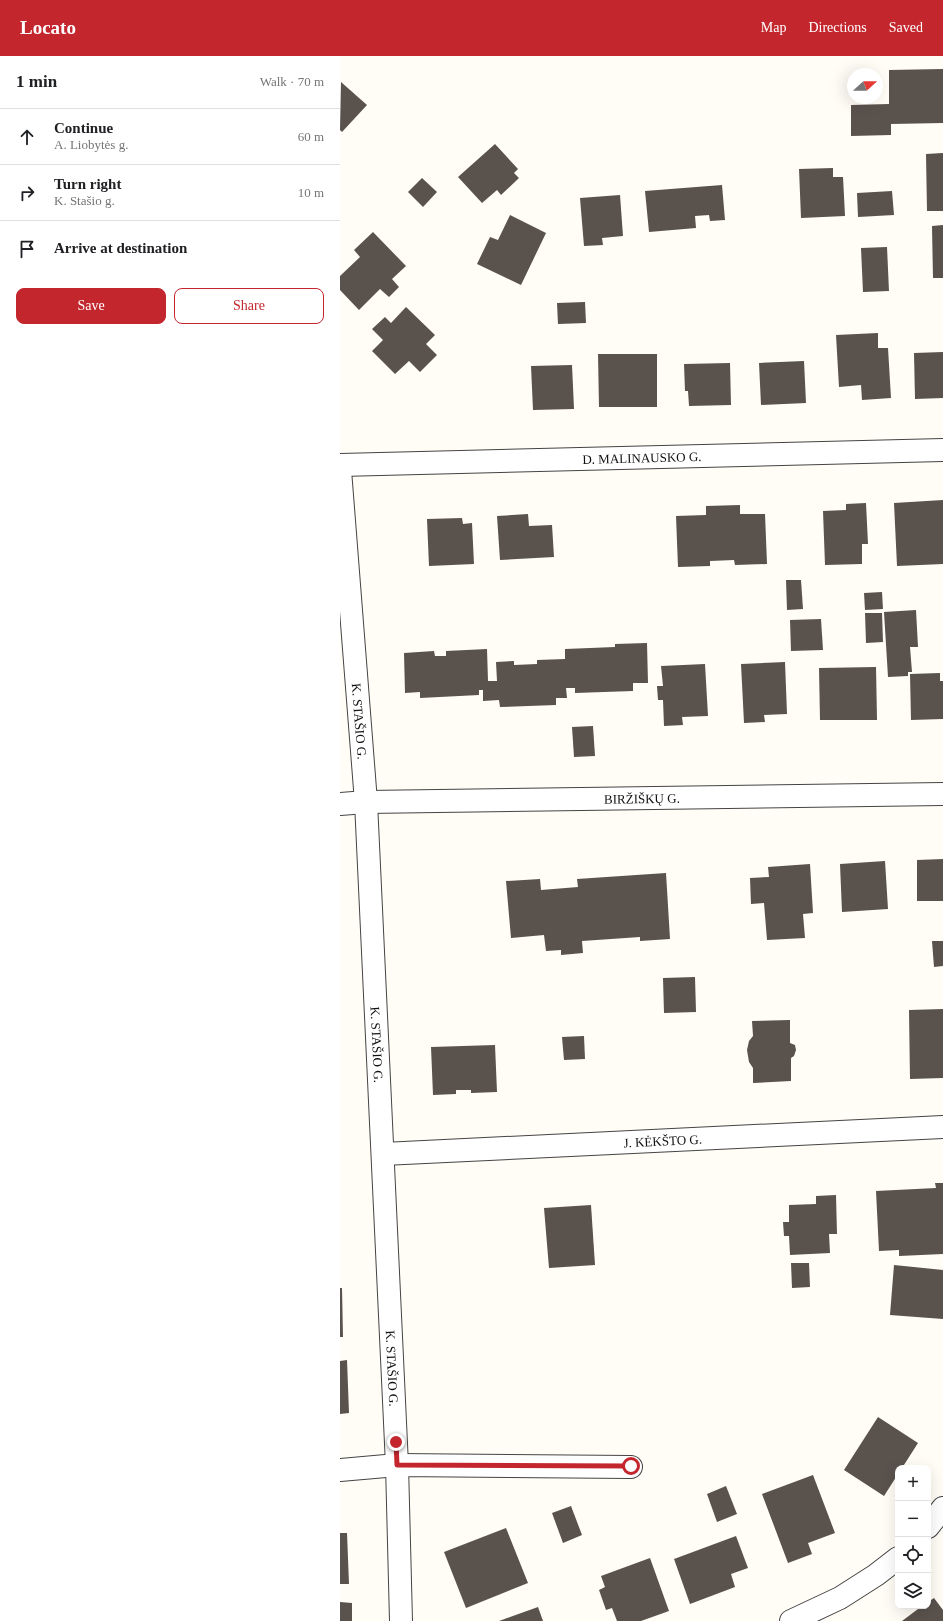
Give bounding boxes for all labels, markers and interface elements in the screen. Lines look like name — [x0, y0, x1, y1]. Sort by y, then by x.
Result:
text: Locato — [20, 17, 76, 38]
text: Map — [761, 20, 786, 35]
text: Directions — [808, 20, 867, 35]
text: Saved — [889, 20, 923, 35]
north arrow — [847, 68, 883, 104]
text: 1 min — [16, 72, 57, 91]
text: Walk · 70 m — [260, 74, 324, 89]
text: Continue — [54, 120, 113, 136]
icon: ahead — [16, 126, 38, 148]
text: 60 m — [298, 129, 324, 144]
text: A. Liobytės g. — [54, 137, 128, 152]
text: Turn right — [54, 176, 121, 192]
icon: right — [16, 182, 38, 204]
text: 10 m — [298, 185, 324, 200]
text: K. Stašio g. — [54, 193, 115, 208]
icon: arrive — [16, 238, 38, 260]
text: Arrive at destination — [54, 240, 187, 256]
button: Save — [16, 288, 166, 324]
button: Share — [174, 288, 324, 324]
street label: D. MALINAUSKO G. — [582, 449, 702, 467]
street label: K. STAŠIO G. — [349, 683, 370, 760]
street label: BIRŽIŠKŲ G. — [604, 791, 680, 807]
street label: K. STAŠIO G. — [368, 1006, 386, 1083]
street label: J. KĖKŠTO G. — [623, 1132, 702, 1150]
street label: K. STAŠIO G. — [383, 1330, 401, 1407]
route end — [387, 1433, 405, 1451]
route start — [622, 1457, 640, 1475]
map controls — [895, 1465, 931, 1609]
button: + — [895, 1465, 931, 1501]
button: − — [895, 1501, 931, 1537]
button: locate — [895, 1537, 931, 1573]
button: layers — [895, 1573, 931, 1609]

